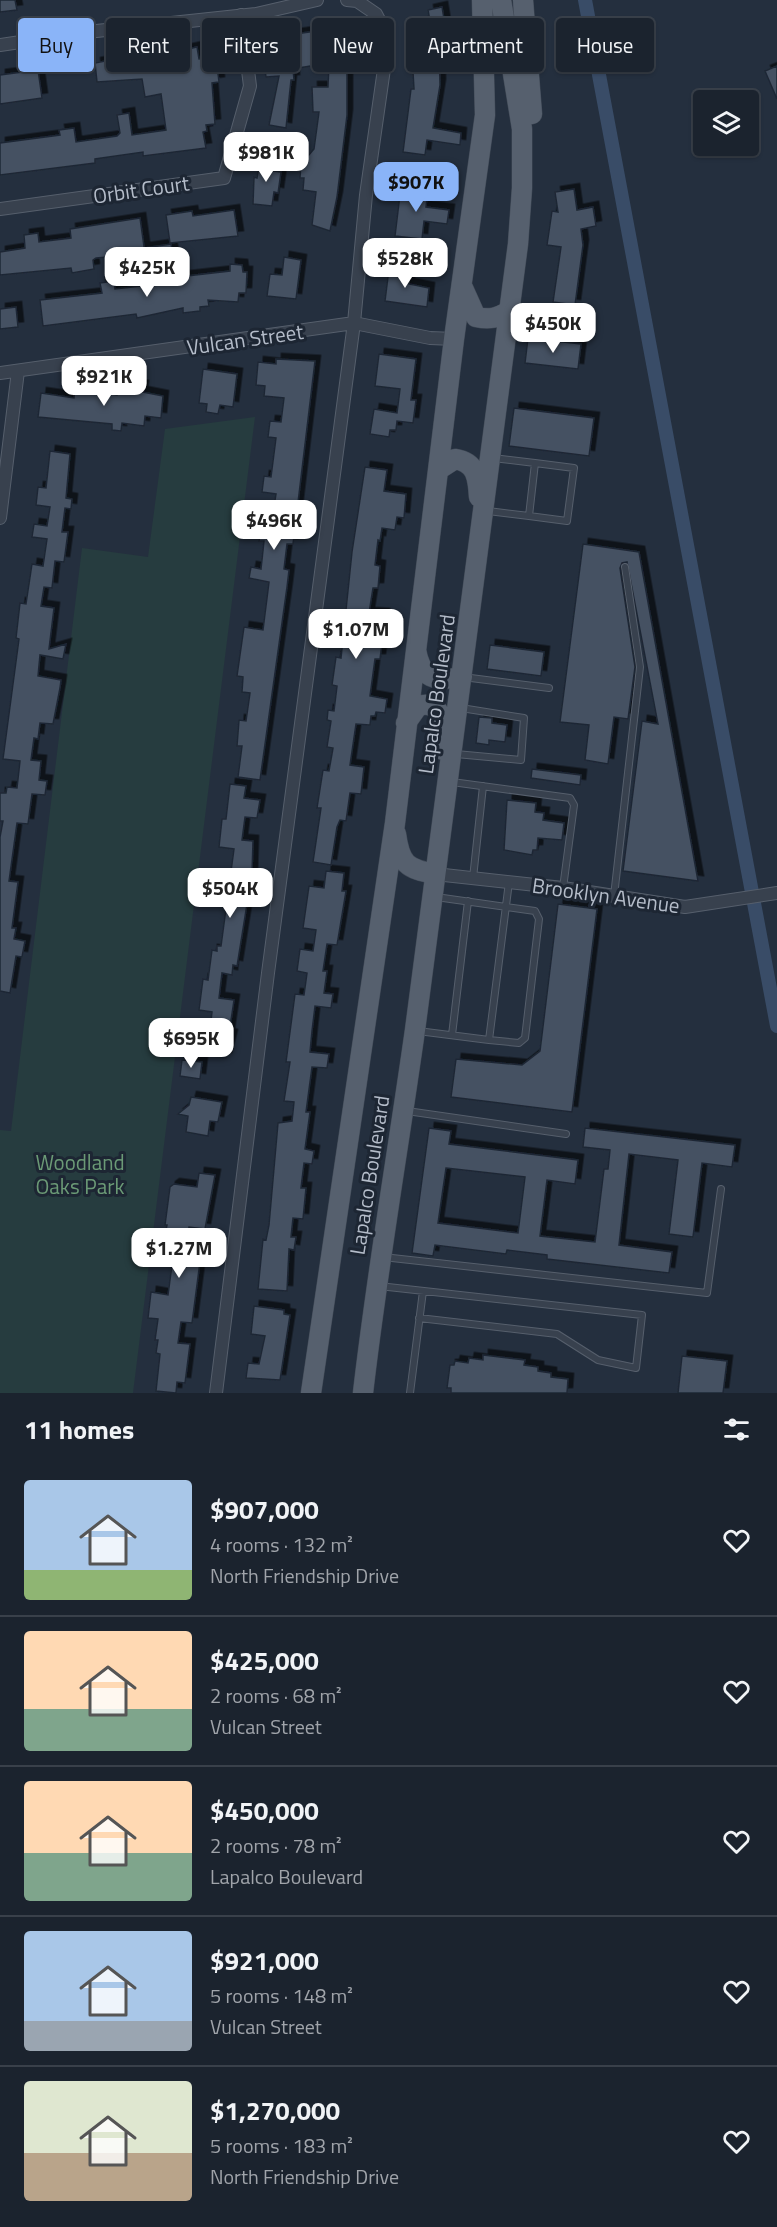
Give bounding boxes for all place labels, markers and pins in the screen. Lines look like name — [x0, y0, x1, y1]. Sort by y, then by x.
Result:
pin: $981K — [224, 132, 308, 183]
pin: $907K — [374, 162, 458, 213]
pin: $528K — [363, 238, 447, 289]
pin: $425K — [105, 247, 189, 298]
pin: $450K — [511, 303, 595, 354]
pin: $921K — [62, 356, 146, 407]
pin: $496K — [232, 500, 316, 551]
pin: $1.07M — [307, 609, 405, 660]
pin: $504K — [188, 868, 272, 919]
pin: $695K — [149, 1018, 233, 1069]
pin: $1.27M — [130, 1228, 228, 1279]

